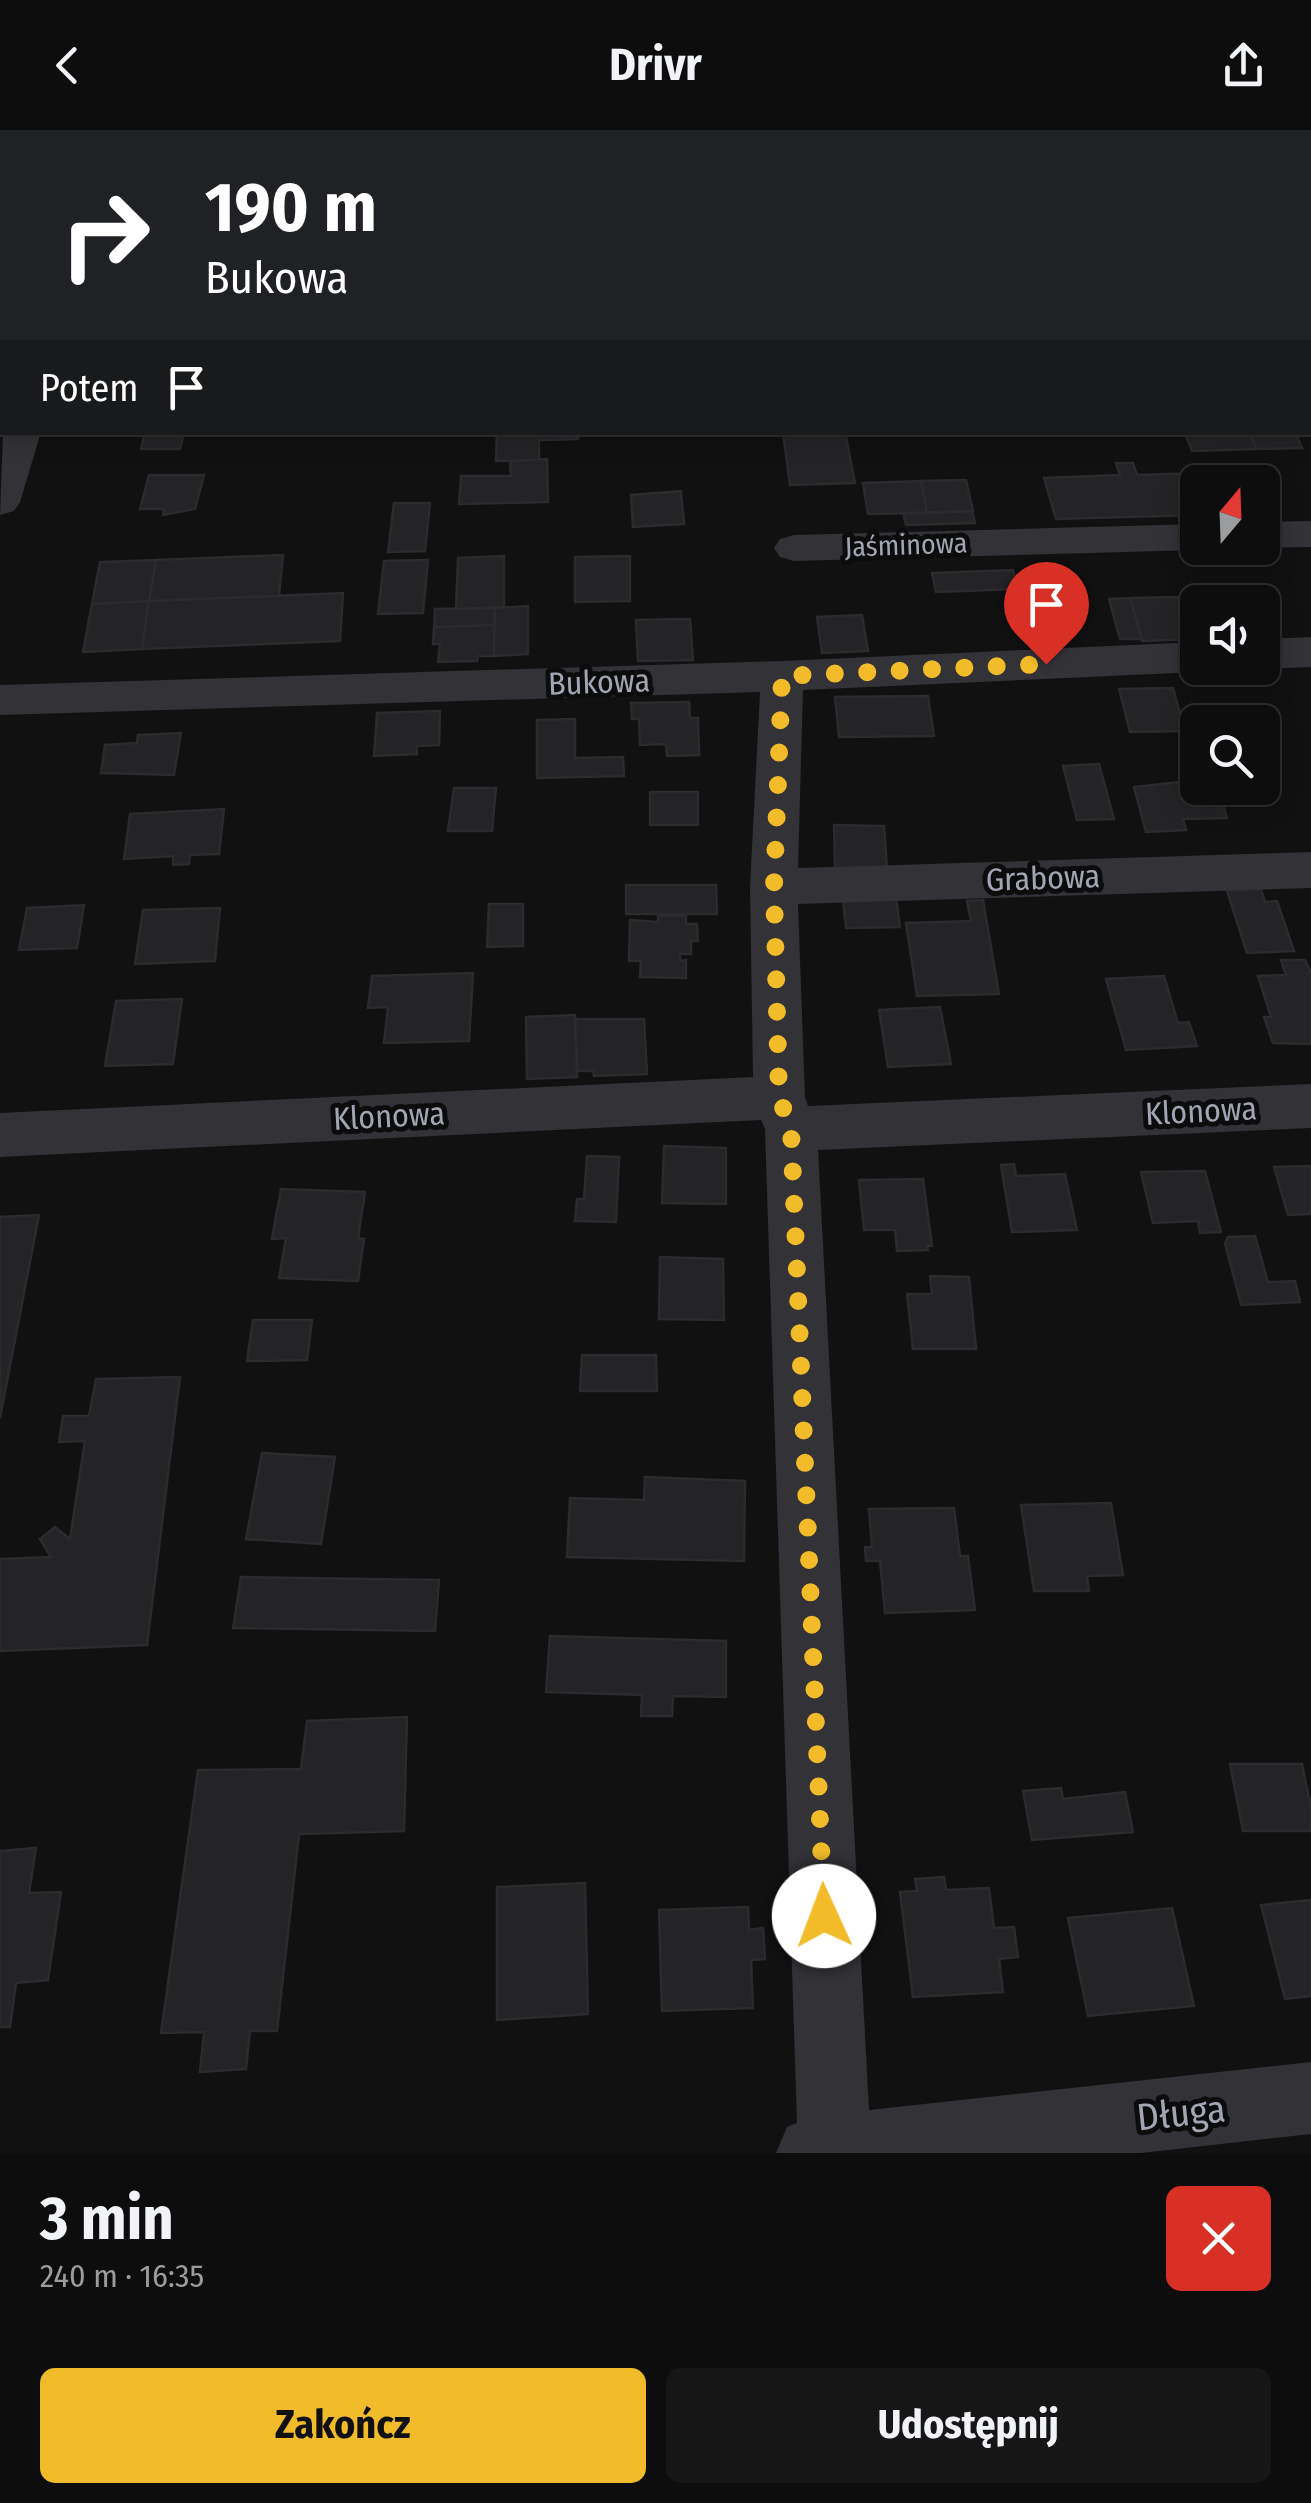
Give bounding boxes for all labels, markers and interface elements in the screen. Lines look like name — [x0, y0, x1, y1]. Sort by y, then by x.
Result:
icon: back — [40, 38, 95, 93]
text: Drivr — [609, 38, 702, 92]
icon: share — [1216, 38, 1271, 93]
text: 190 m — [205, 166, 377, 250]
icon: right — [40, 170, 170, 300]
text: Bukowa — [205, 251, 348, 305]
icon: arrive — [159, 360, 214, 415]
text: Potem — [40, 365, 139, 411]
north arrow — [1180, 465, 1280, 565]
map controls — [1180, 465, 1280, 805]
street label: Jaśminowa — [844, 526, 968, 564]
pin — [1004, 562, 1089, 665]
icon: arrive — [1019, 577, 1074, 632]
button: sound — [1180, 585, 1280, 685]
street label: Bukowa — [547, 661, 651, 703]
button: search — [1180, 705, 1280, 805]
street label: Grabowa — [985, 857, 1101, 899]
street label: Klonowa — [1144, 1089, 1258, 1133]
street label: Klonowa — [332, 1094, 446, 1138]
position arrow — [772, 1864, 876, 1968]
street label: Długa — [1134, 2085, 1228, 2141]
text: 3 min — [40, 2183, 174, 2255]
button: close — [1166, 2186, 1271, 2291]
text: 240 m · 16:35 — [40, 2257, 204, 2295]
button: Zakończ — [40, 2368, 646, 2483]
button: Udostępnij — [666, 2368, 1271, 2483]

